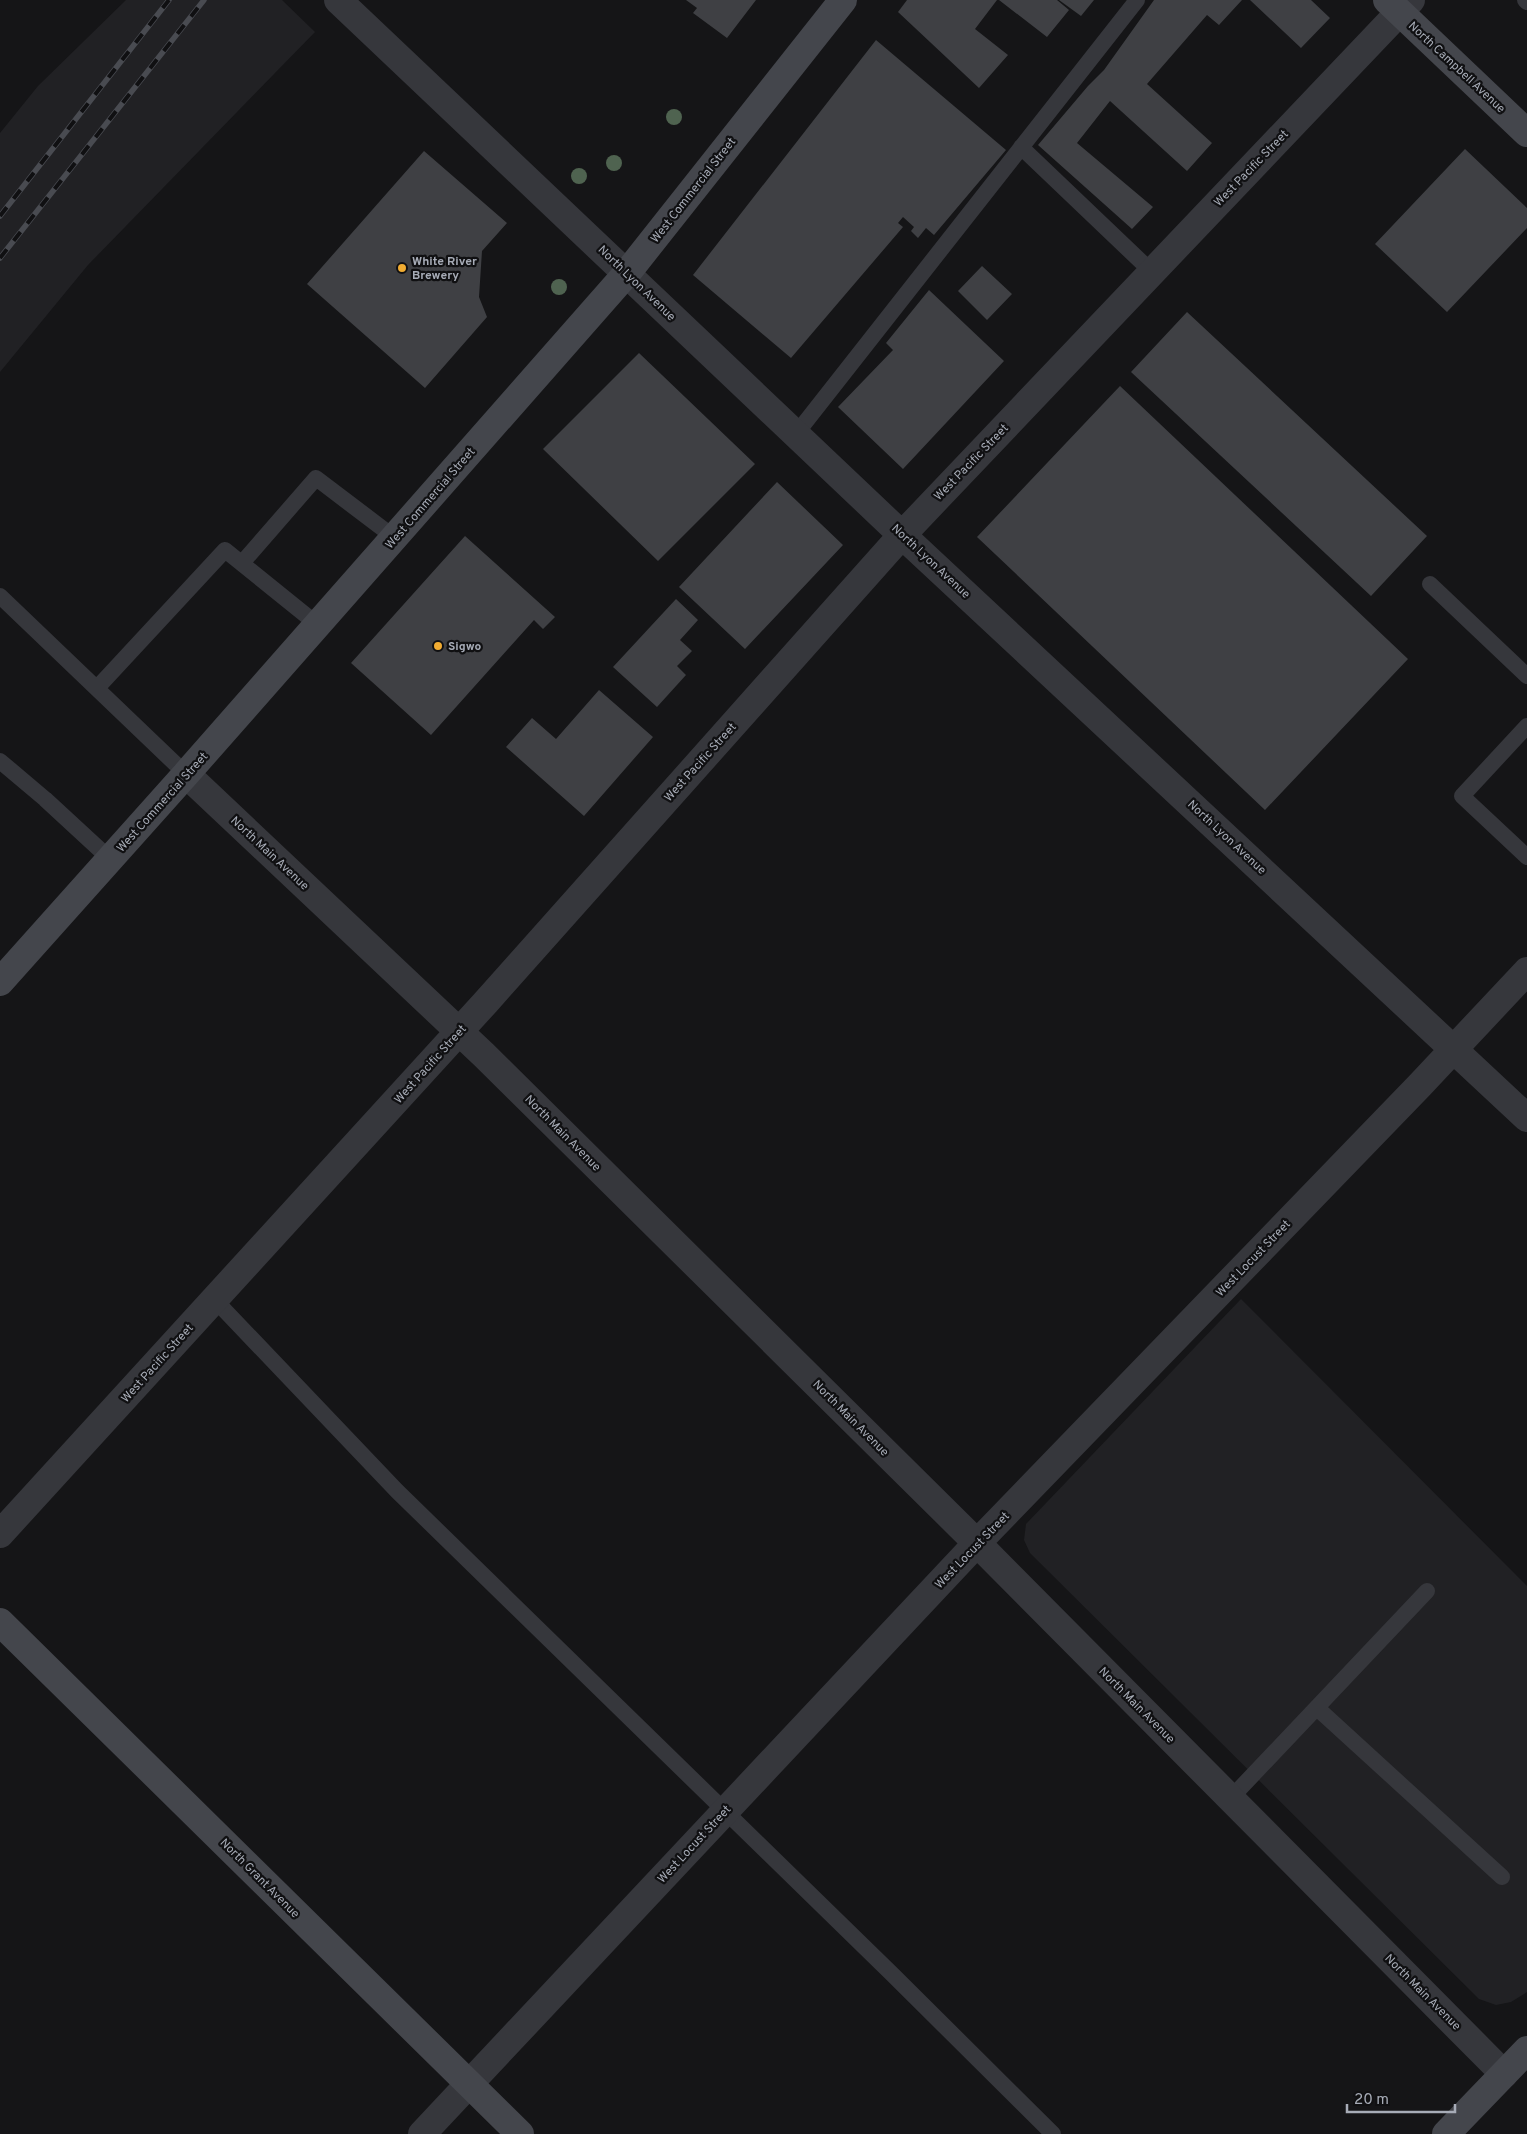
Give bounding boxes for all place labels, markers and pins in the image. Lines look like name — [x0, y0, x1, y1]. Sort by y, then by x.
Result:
place label: White River Brewery — [412, 254, 477, 284]
marker: White River Brewery — [396, 262, 408, 274]
place label: Sigwo — [448, 639, 482, 655]
marker: Sigwo — [432, 640, 444, 652]

